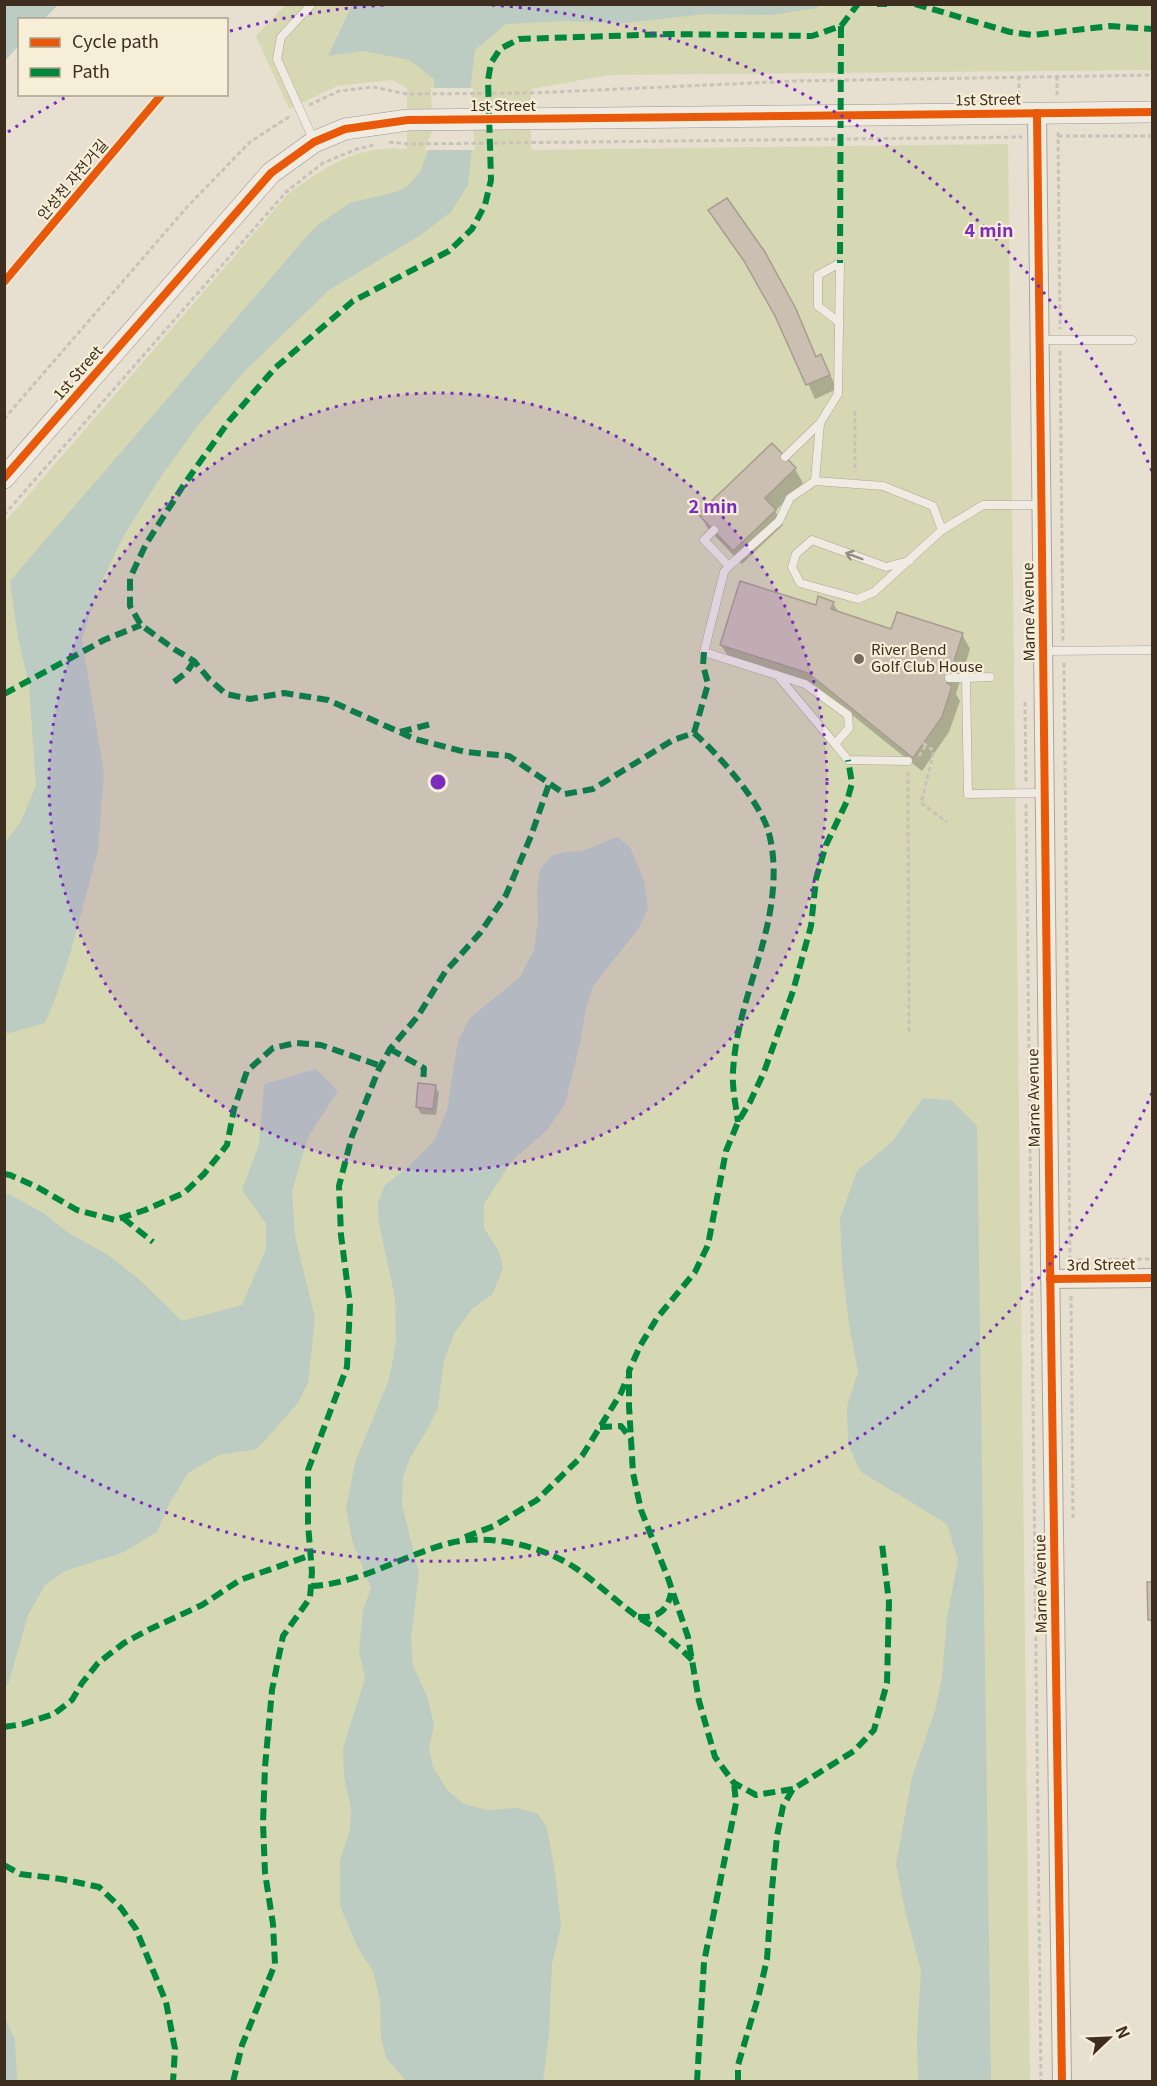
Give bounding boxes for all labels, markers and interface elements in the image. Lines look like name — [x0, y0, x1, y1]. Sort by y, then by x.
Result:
legend — [18, 18, 228, 96]
text: Cycle path — [72, 27, 159, 53]
text: Path — [72, 57, 110, 83]
street label: 1st Street — [955, 87, 1021, 110]
street label: 1st Street — [470, 94, 536, 115]
street label: 안성천 자전거길 — [32, 134, 112, 224]
text: 4 min — [964, 216, 1014, 242]
street label: 1st Street — [47, 340, 107, 404]
text: 2 min — [688, 492, 738, 518]
one-way arrow — [845, 549, 864, 560]
street label: Marne Avenue — [1016, 562, 1039, 662]
place label: River Bend Golf Club House — [871, 638, 983, 676]
marker: River Bend Golf Club House — [852, 652, 866, 666]
centre of rings — [428, 772, 448, 792]
street label: Marne Avenue — [1021, 1048, 1044, 1148]
street label: 3rd Street — [1067, 1252, 1136, 1275]
street label: Marne Avenue — [1028, 1534, 1051, 1634]
north arrow — [1079, 2008, 1139, 2068]
text: N — [1110, 2022, 1137, 2042]

